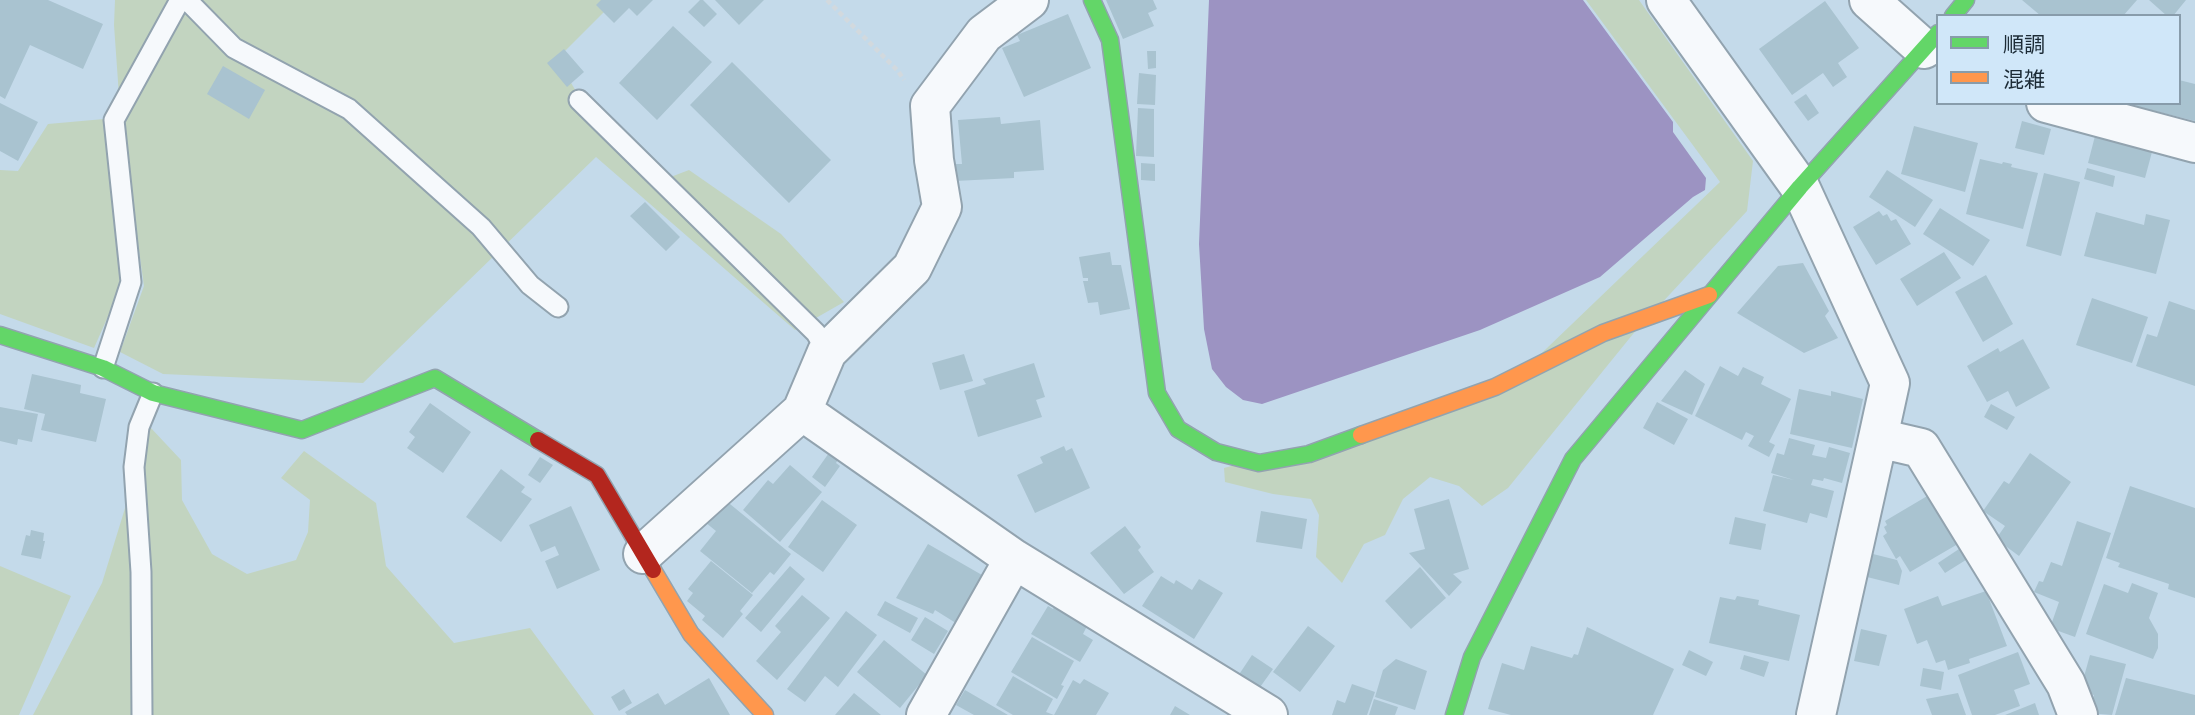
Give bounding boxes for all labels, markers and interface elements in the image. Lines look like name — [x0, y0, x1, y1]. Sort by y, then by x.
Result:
legend — [1936, 14, 2181, 105]
text: 順調 — [2003, 31, 2045, 56]
text: 混雑 — [2003, 66, 2045, 91]

